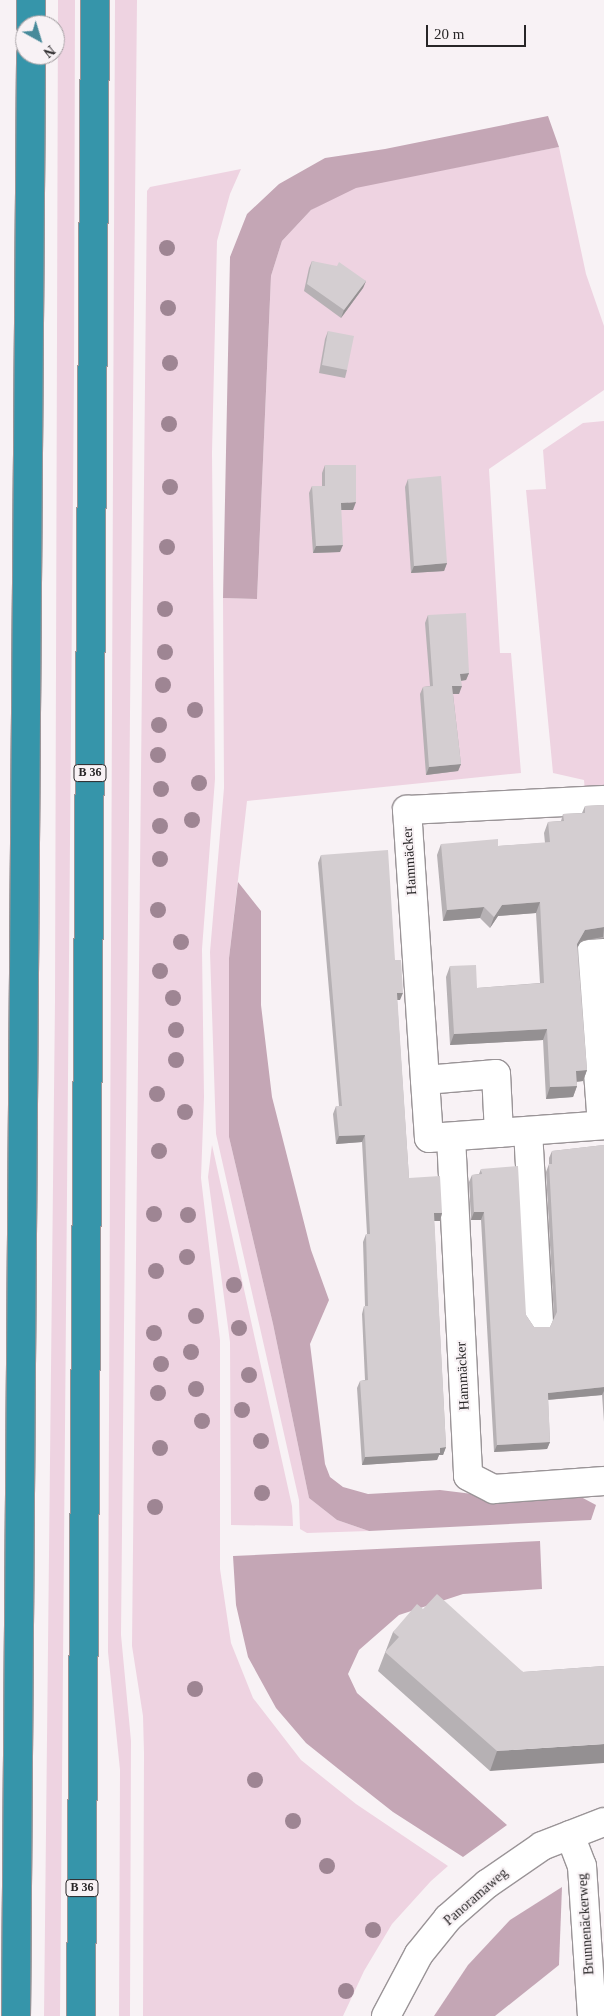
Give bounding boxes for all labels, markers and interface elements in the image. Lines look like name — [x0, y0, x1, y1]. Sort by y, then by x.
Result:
north arrow — [15, 15, 65, 65]
scale bar — [429, 15, 529, 47]
text: 20 m — [434, 26, 464, 42]
text: N — [40, 42, 58, 60]
road number: B 36 — [72, 764, 108, 782]
street label: Hammäcker — [399, 826, 421, 896]
street label: Hammäcker — [453, 1341, 473, 1411]
street label: Panoramaweg — [441, 1865, 511, 1929]
street label: Brunnenäckerweg — [574, 1873, 598, 1975]
road number: B 36 — [64, 1879, 100, 1898]

